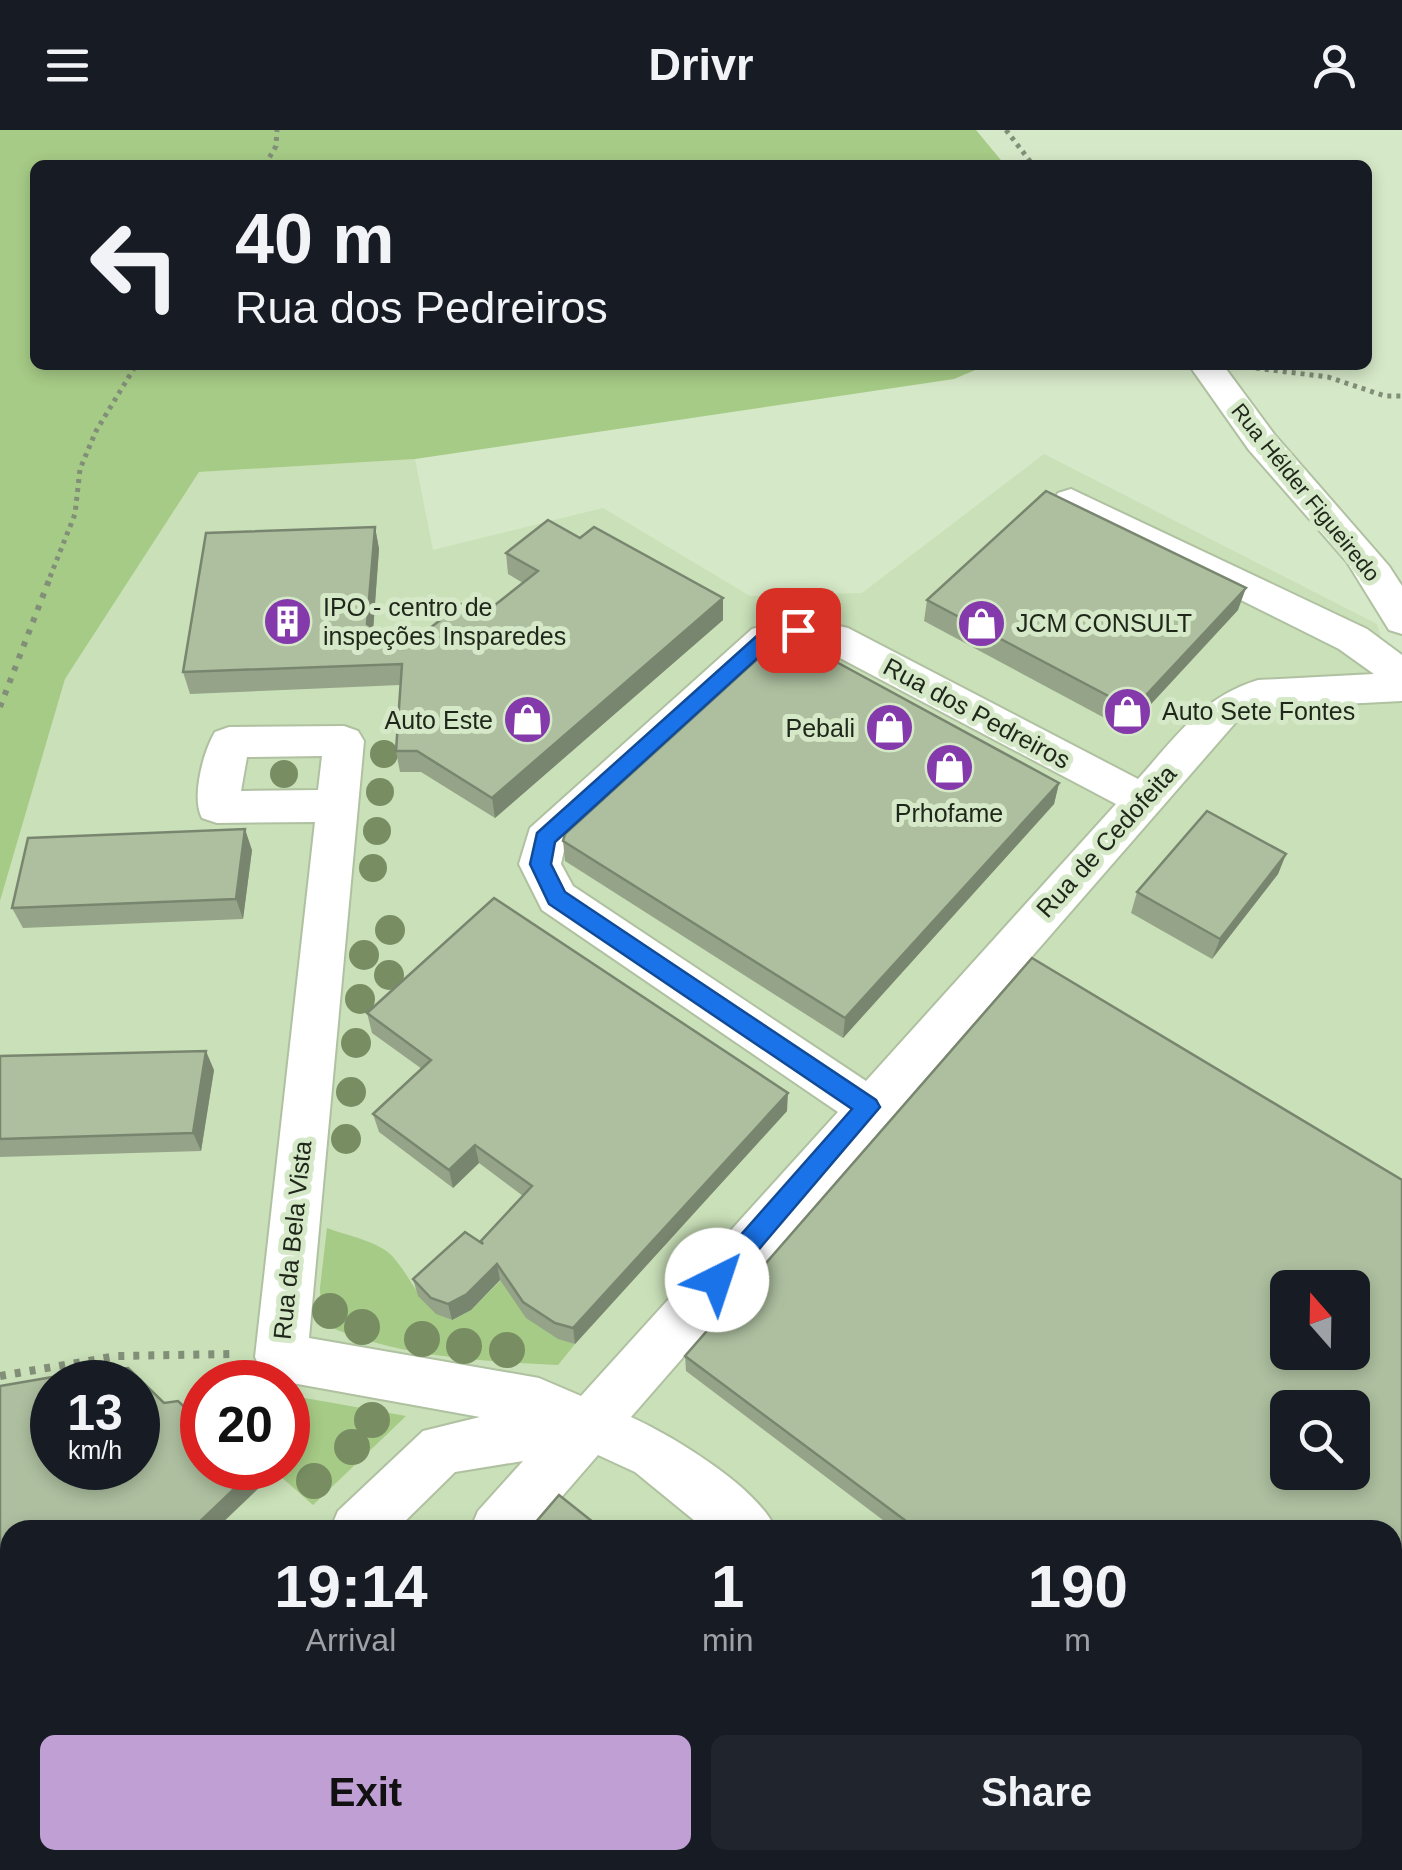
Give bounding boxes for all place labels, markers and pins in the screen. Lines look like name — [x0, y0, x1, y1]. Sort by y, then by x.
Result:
pin — [756, 588, 841, 673]
place label: IPO - centro de inspeções Insparedes — [323, 593, 566, 650]
building icon: IPO - centro de inspeções Insparedes — [262, 595, 314, 647]
shop icon: JCM CONSULT — [955, 597, 1007, 649]
place label: JCM CONSULT — [1016, 609, 1192, 637]
shop icon: Auto Sete Fontes — [1101, 685, 1153, 737]
shop icon: Auto Este — [502, 694, 554, 746]
place label: Auto Sete Fontes — [1162, 697, 1355, 725]
shop icon: Pebali — [864, 702, 916, 754]
place label: Auto Este — [385, 706, 493, 734]
place label: Pebali — [786, 714, 855, 742]
shop icon: Prhofame — [923, 741, 975, 793]
place label: Prhofame — [895, 799, 1003, 827]

